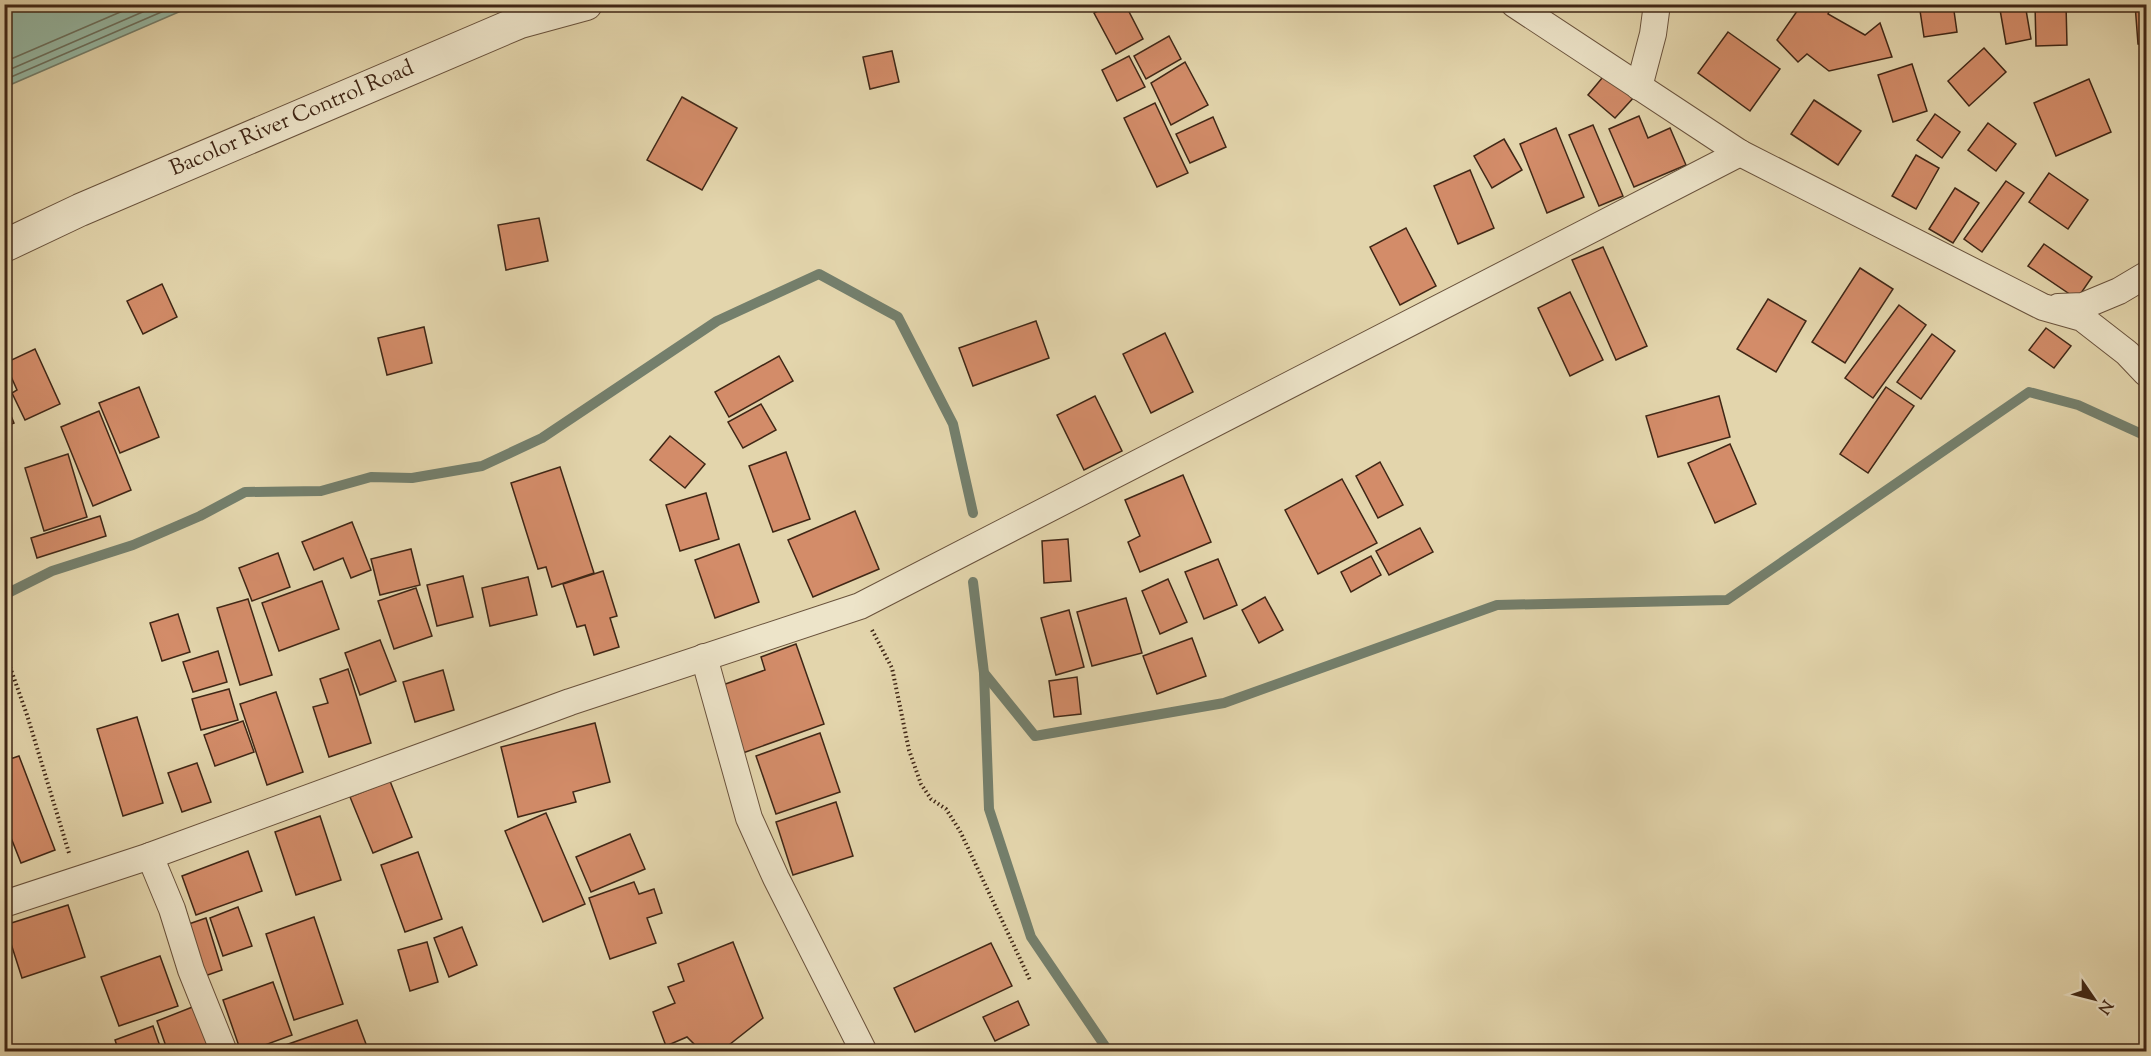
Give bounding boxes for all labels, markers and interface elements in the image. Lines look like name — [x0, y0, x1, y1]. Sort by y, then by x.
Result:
street label: Bacolor River Control Road — [165, 53, 419, 186]
north arrow — [2064, 969, 2124, 1029]
text: N — [2091, 994, 2117, 1018]

